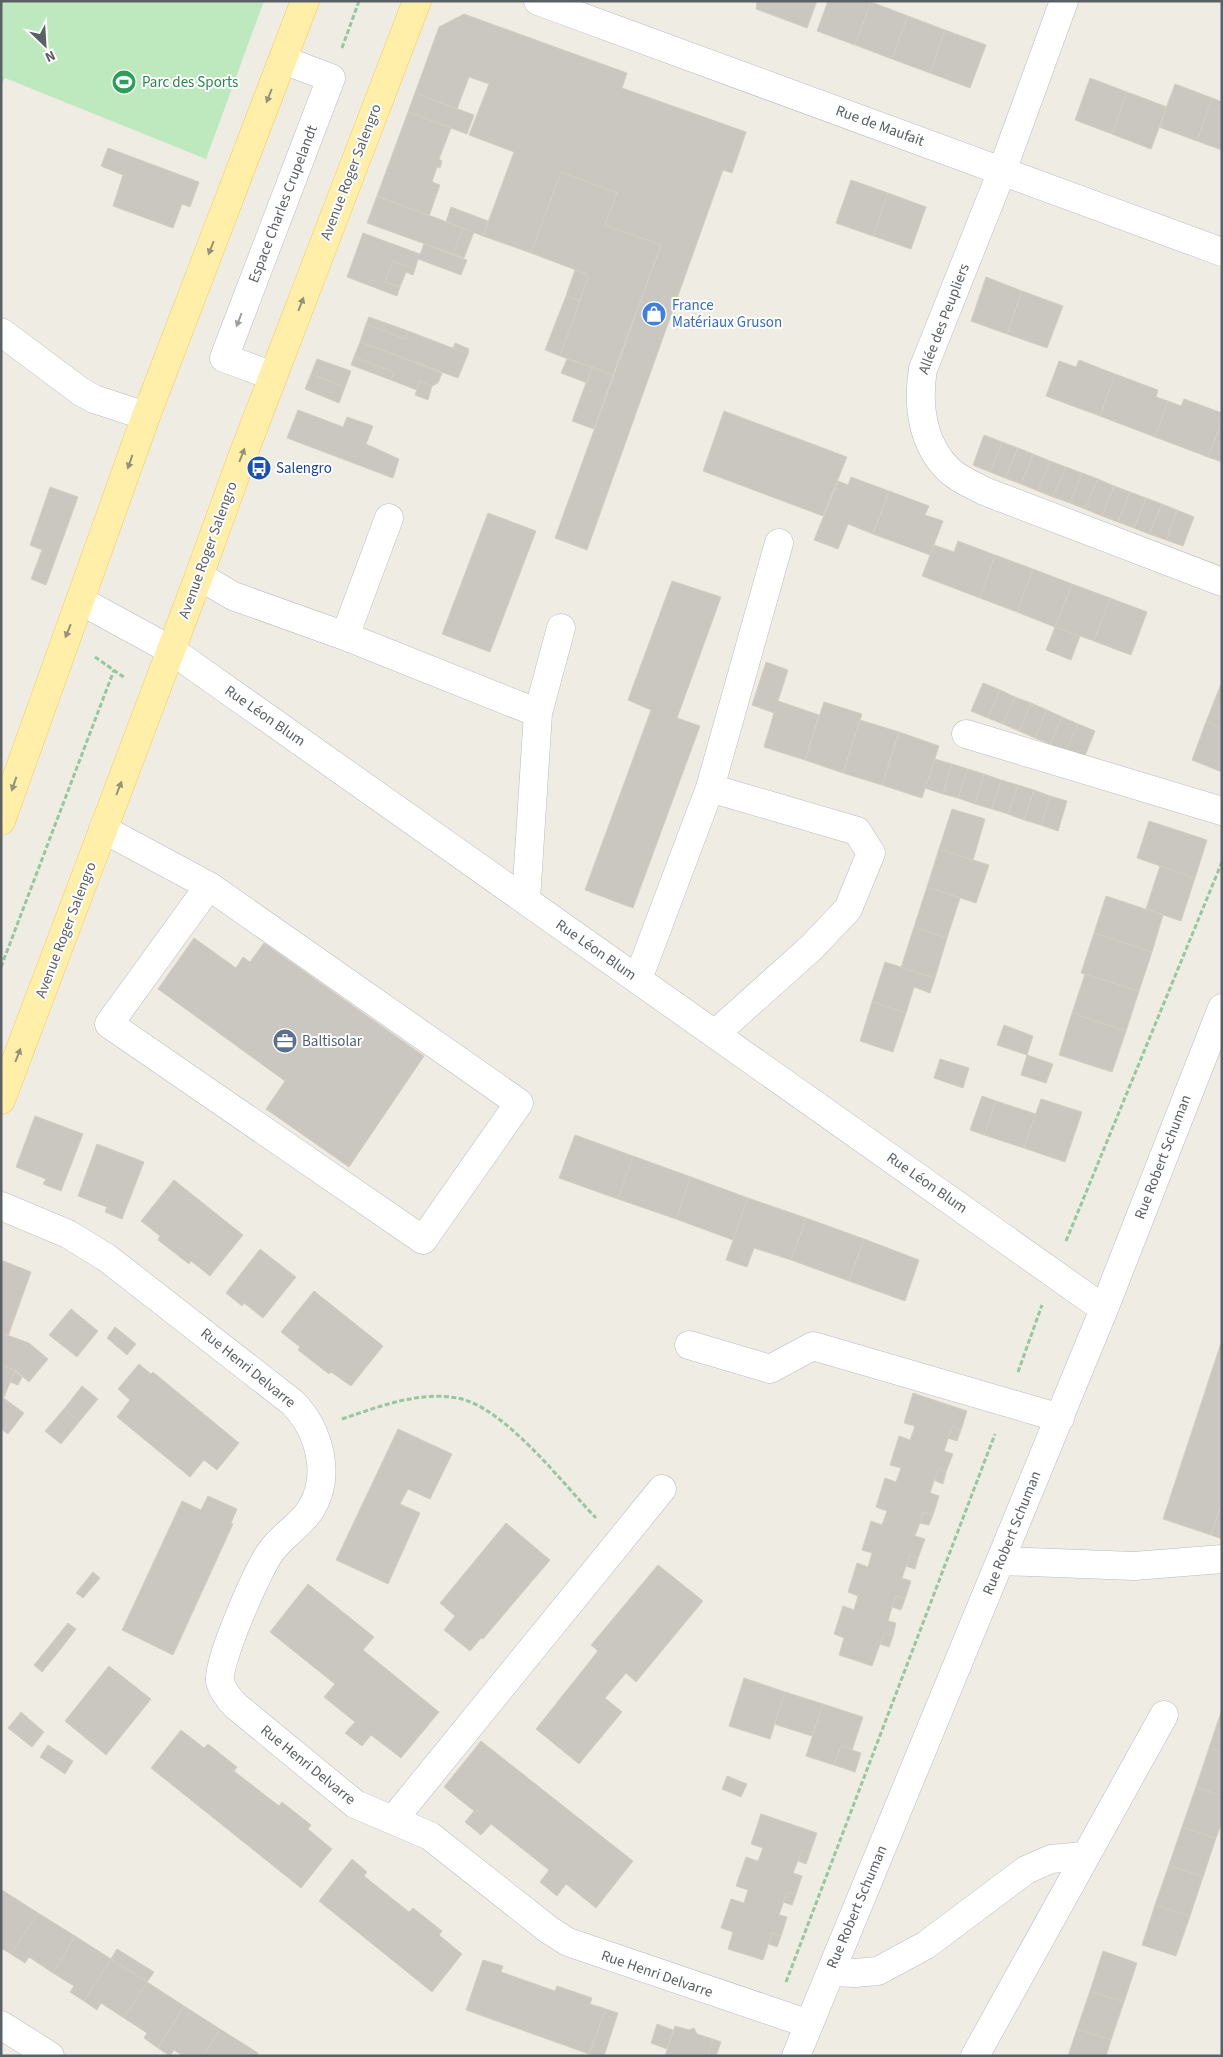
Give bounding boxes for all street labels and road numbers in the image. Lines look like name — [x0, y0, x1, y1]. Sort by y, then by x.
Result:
street label: Rue de Maufait — [833, 100, 927, 152]
street label: Avenue Roger Salengro — [315, 101, 387, 243]
street label: Espace Charles Crupelandt — [243, 122, 323, 286]
street label: Allée des Peupliers — [913, 261, 975, 377]
street label: Avenue Roger Salengro — [173, 479, 243, 621]
street label: Rue Léon Blum — [220, 680, 310, 752]
street label: Avenue Roger Salengro — [30, 859, 102, 1001]
street label: Rue Léon Blum — [551, 914, 641, 986]
street label: Rue Robert Schuman — [1130, 1092, 1196, 1222]
street label: Rue Léon Blum — [882, 1147, 972, 1219]
street label: Rue Henri Delvarre — [196, 1323, 300, 1413]
street label: Rue Robert Schuman — [978, 1468, 1046, 1598]
street label: Rue Henri Delvarre — [256, 1720, 360, 1810]
street label: Rue Robert Schuman — [822, 1842, 892, 1972]
street label: Rue Henri Delvarre — [598, 1945, 716, 2003]

